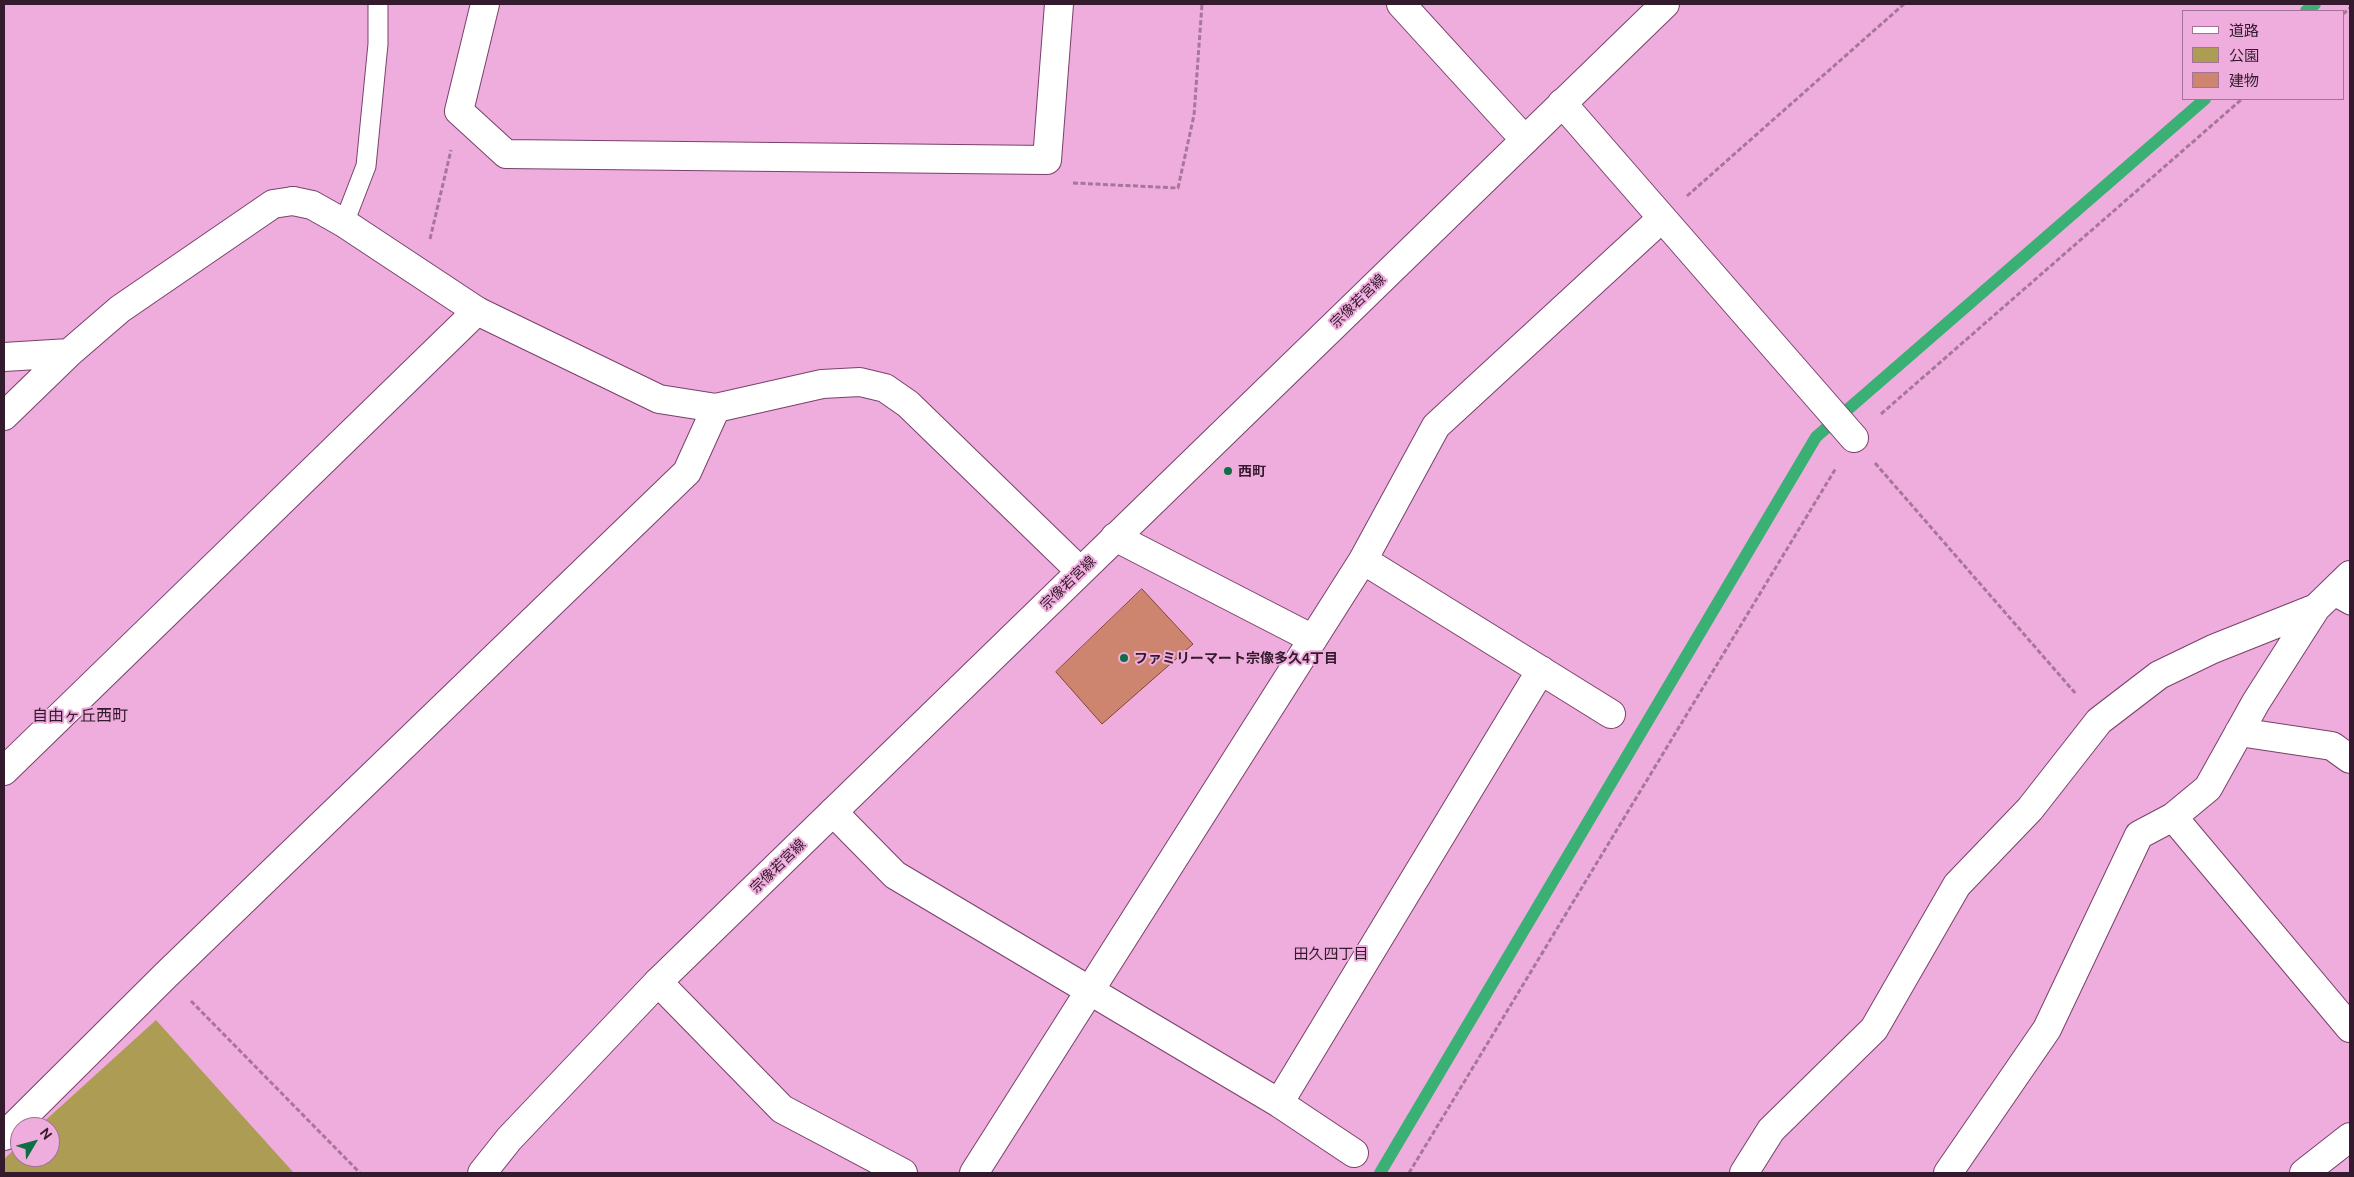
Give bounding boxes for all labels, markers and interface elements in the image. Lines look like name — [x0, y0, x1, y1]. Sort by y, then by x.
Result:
legend — [2182, 10, 2344, 100]
text: 道路 — [2229, 22, 2259, 39]
text: 公園 — [2229, 47, 2259, 64]
text: 建物 — [2229, 72, 2259, 89]
street label: 宗像若宮線 — [1327, 271, 1389, 331]
place label: 西町 — [1238, 463, 1266, 479]
marker: 西町 — [1222, 465, 1234, 477]
street label: 宗像若宮線 — [1037, 553, 1099, 613]
place label: ファミリーマート宗像多久4丁目 — [1134, 650, 1338, 666]
marker: ファミリーマート宗像多久4丁目 — [1118, 652, 1130, 664]
district label: 自由ヶ丘西町 — [32, 706, 128, 726]
street label: 宗像若宮線 — [747, 836, 809, 896]
district label: 田久四丁目 — [1294, 945, 1368, 963]
north arrow — [10, 1117, 60, 1167]
text: N — [37, 1125, 56, 1143]

